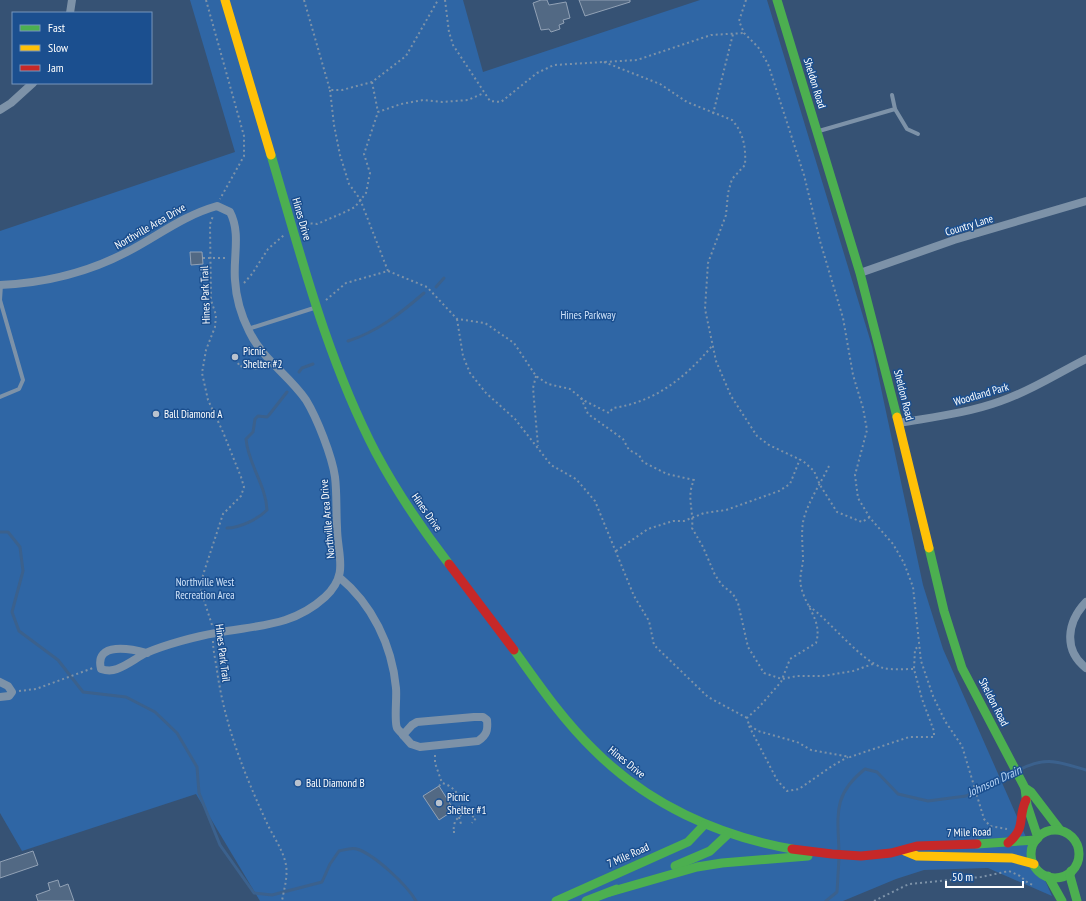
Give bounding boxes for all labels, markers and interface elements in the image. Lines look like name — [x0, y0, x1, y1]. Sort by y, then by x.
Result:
legend — [12, 12, 152, 84]
text: Fast — [48, 20, 66, 35]
text: Slow — [48, 40, 69, 55]
street label: Sheldon Road — [801, 56, 829, 110]
text: Jam — [47, 60, 64, 75]
street label: Hines Drive — [289, 196, 315, 242]
street label: Northville Area Drive — [112, 200, 188, 252]
street label: Country Lane — [943, 211, 995, 239]
street label: Hines Park Trail — [197, 265, 213, 324]
park label: Hines Parkway — [560, 308, 616, 322]
place label: Picnic Shelter #2 — [243, 344, 282, 371]
marker: Picnic Shelter #2 — [230, 352, 240, 362]
street label: Sheldon Road — [891, 368, 917, 422]
street label: Woodland Park — [952, 379, 1011, 409]
place label: Ball Diamond A — [164, 407, 223, 421]
marker: Ball Diamond A — [151, 409, 161, 419]
street label: Northville Area Drive — [317, 478, 337, 559]
street label: Hines Drive — [409, 490, 446, 534]
park label: Northville West Recreation Area — [175, 575, 235, 602]
street label: Hines Park Trail — [213, 623, 234, 683]
street label: Sheldon Road — [976, 676, 1012, 729]
street label: Hines Drive — [606, 743, 649, 781]
water label: Johnson Drain — [964, 762, 1024, 800]
place label: Ball Diamond B — [306, 776, 365, 790]
marker: Ball Diamond B — [293, 778, 303, 788]
place label: Picnic Shelter #1 — [447, 790, 486, 817]
marker: Picnic Shelter #1 — [434, 798, 444, 808]
street label: 7 Mile Road — [947, 824, 992, 840]
street label: 7 Mile Road — [605, 839, 651, 870]
scale bar — [946, 863, 1023, 889]
text: 50 m — [952, 869, 973, 884]

